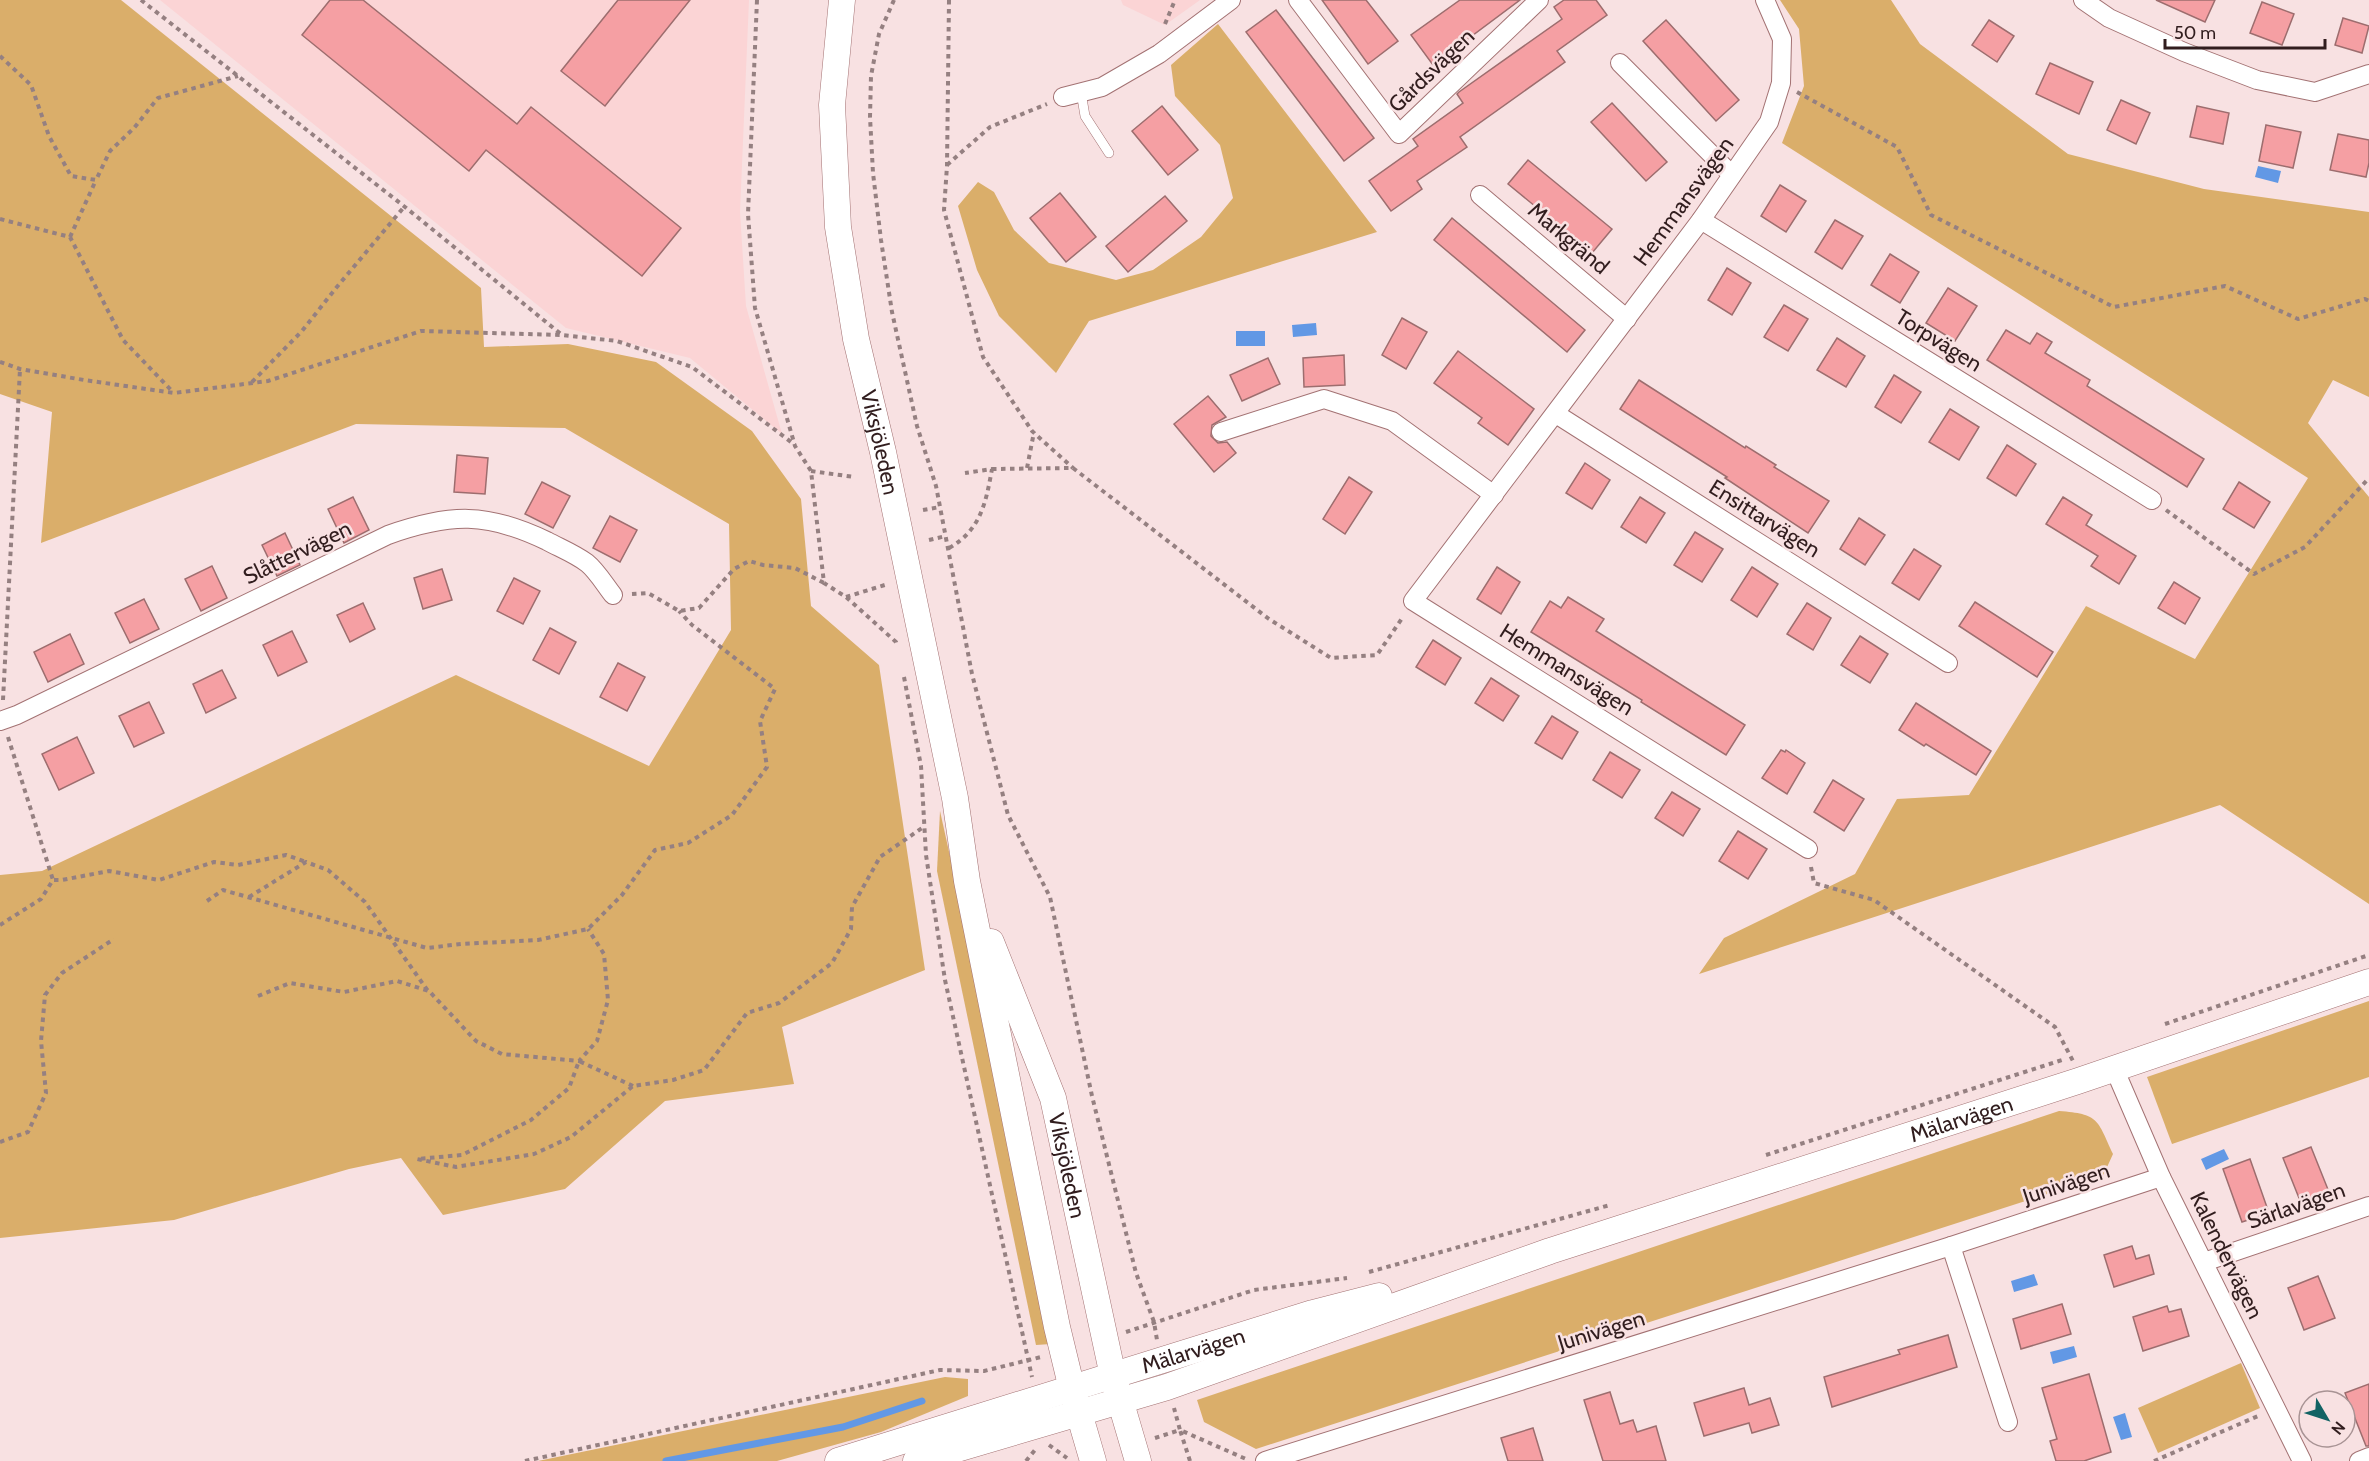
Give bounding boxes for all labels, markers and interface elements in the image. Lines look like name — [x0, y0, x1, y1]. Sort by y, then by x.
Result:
scale bar — [2165, 12, 2326, 50]
text: 50 m — [2174, 22, 2216, 44]
street label: Gårdsvägen — [1383, 23, 1480, 118]
street label: Hemmansvägen — [1628, 132, 1739, 271]
street label: Markgränd — [1523, 197, 1615, 280]
street label: Torpvägen — [1891, 303, 1987, 378]
street label: Viksjöleden — [855, 387, 905, 497]
street label: Ensittarvägen — [1704, 474, 1825, 563]
street label: Slåttervägen — [239, 515, 356, 590]
street label: Hemmansvägen — [1495, 617, 1639, 721]
street label: Mälarvägen — [1906, 1090, 2016, 1148]
street label: Viksjöleden — [1043, 1111, 1092, 1221]
street label: Junivägen — [2018, 1157, 2113, 1210]
street label: Särlavägen — [2244, 1176, 2349, 1235]
street label: Kalendervägen — [2184, 1187, 2269, 1323]
street label: Junivägen — [1553, 1304, 1648, 1357]
street label: Mälarvägen — [1138, 1322, 1248, 1380]
north arrow — [2297, 1389, 2357, 1449]
text: N — [2327, 1418, 2349, 1438]

